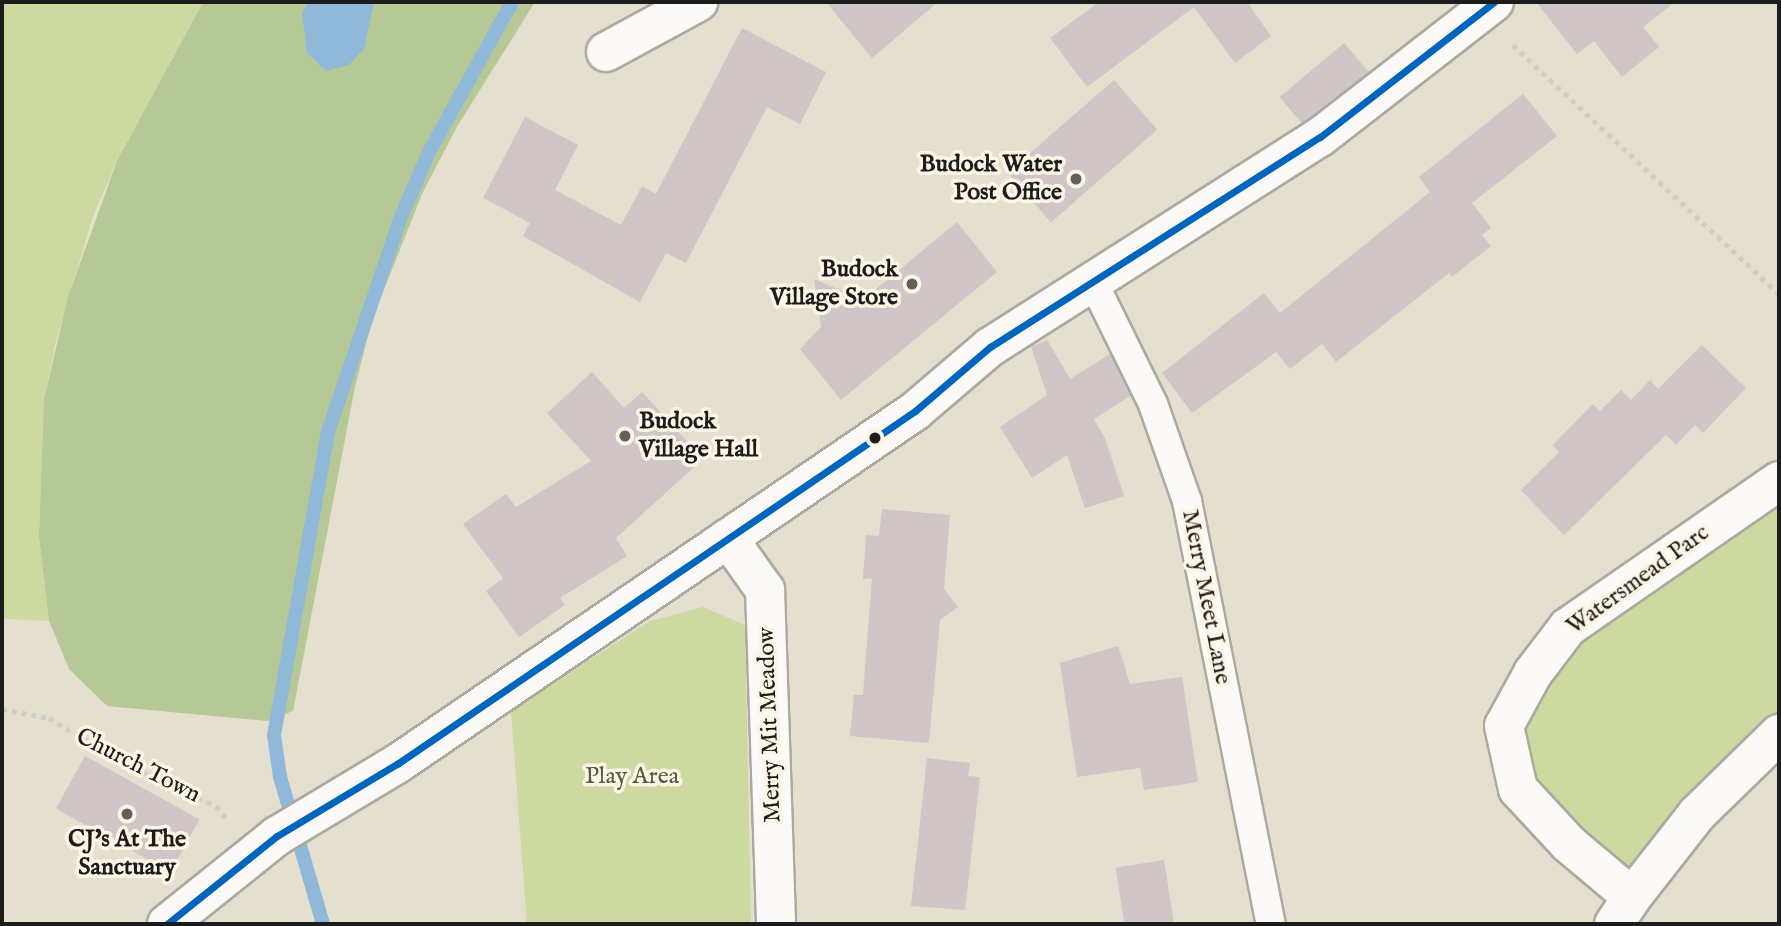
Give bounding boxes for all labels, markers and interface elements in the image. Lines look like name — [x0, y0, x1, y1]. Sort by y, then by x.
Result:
place label: Budock Water Post Office — [920, 151, 1062, 207]
marker: Budock Water Post Office — [1068, 171, 1084, 187]
place label: Budock Village Store — [770, 256, 898, 312]
marker: Budock Village Store — [904, 276, 920, 292]
place label: Budock Village Hall — [639, 408, 758, 464]
marker: Budock Village Hall — [617, 428, 633, 444]
unlabelled marker — [868, 431, 882, 445]
street label: Merry Meet Lane — [1175, 507, 1237, 687]
street label: Watersmead Parc — [1561, 519, 1715, 641]
street label: Merry Mit Meadow — [752, 627, 788, 823]
street label: Church Town — [71, 722, 205, 810]
park label: Play Area — [585, 763, 679, 791]
marker: CJ's At The Sanctuary — [119, 806, 135, 822]
place label: CJ's At The Sanctuary — [68, 826, 186, 882]

